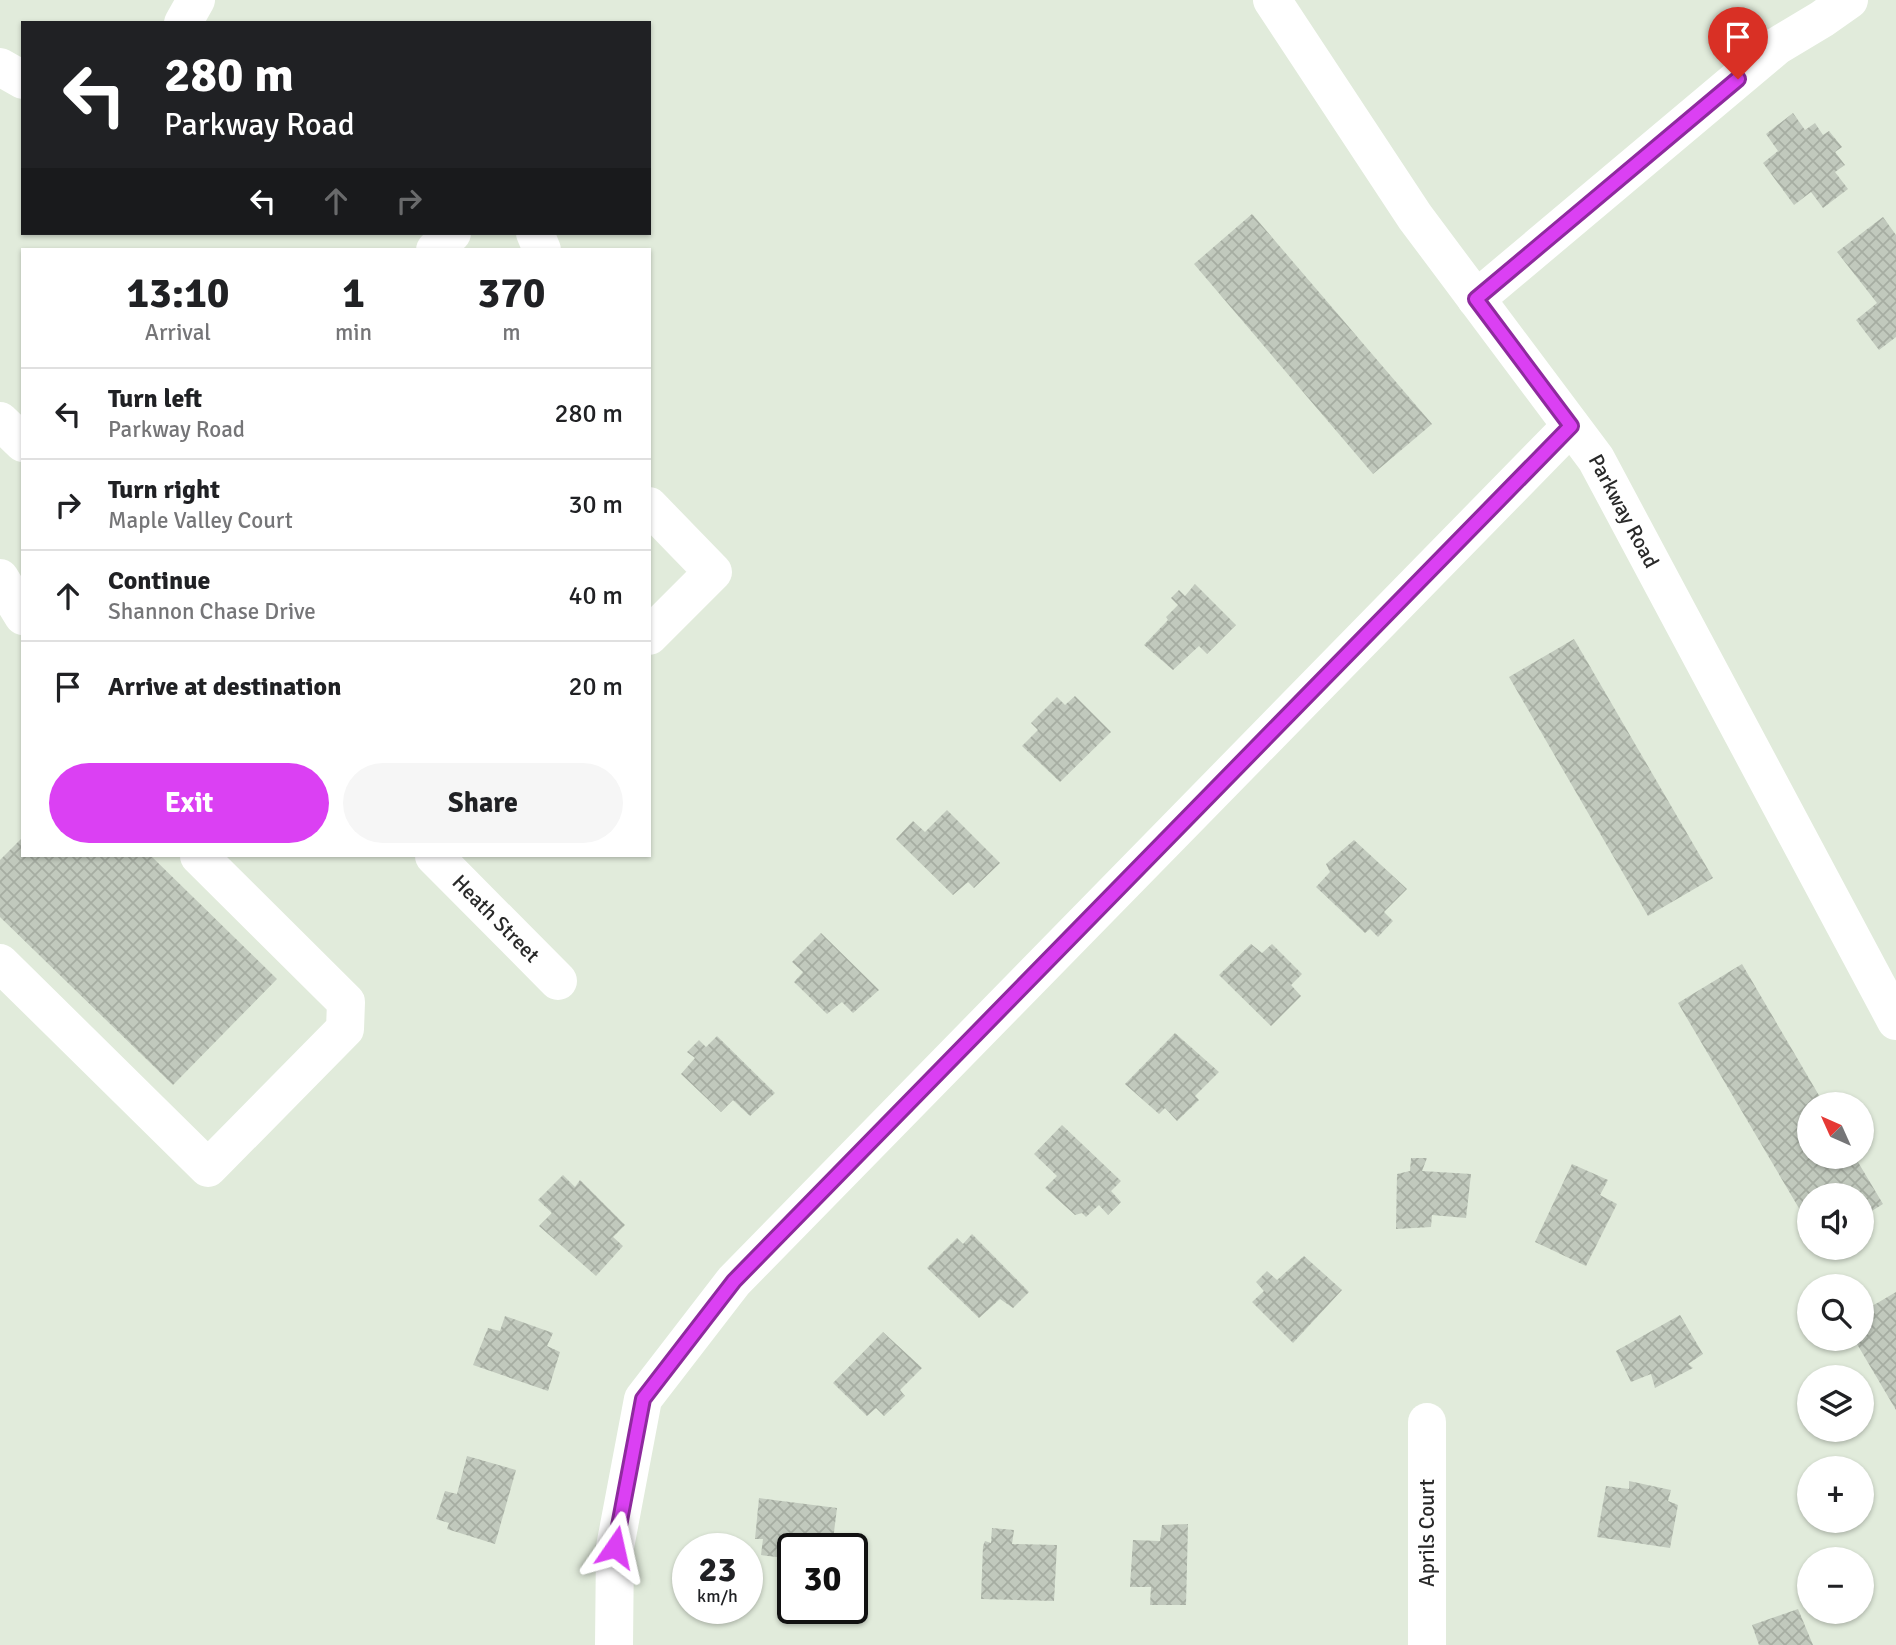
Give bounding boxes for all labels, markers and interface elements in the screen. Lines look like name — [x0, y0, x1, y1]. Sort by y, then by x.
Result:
pin — [1708, 7, 1768, 79]
icon: arrive — [1719, 18, 1757, 56]
text: 280 m — [164, 45, 294, 105]
icon: left — [49, 49, 140, 140]
text: Parkway Road — [164, 105, 355, 144]
icon: left — [244, 182, 282, 220]
icon: ahead — [317, 182, 355, 220]
icon: right — [390, 182, 428, 220]
text: 13:10 — [126, 268, 230, 319]
text: 1 — [342, 268, 365, 319]
text: 370 — [477, 268, 546, 319]
text: Arrival — [145, 318, 211, 347]
text: min — [335, 318, 372, 347]
text: m — [502, 318, 521, 347]
text: Turn left — [108, 383, 202, 415]
icon: left — [49, 395, 87, 433]
text: 280 m — [554, 398, 623, 430]
text: Parkway Road — [108, 415, 245, 444]
street label: Parkway Road — [1583, 450, 1665, 572]
text: Turn right — [108, 474, 220, 506]
icon: right — [49, 486, 87, 524]
text: 30 m — [568, 489, 623, 521]
text: Maple Valley Court — [108, 506, 293, 535]
text: Continue — [108, 565, 210, 597]
icon: ahead — [49, 577, 87, 615]
text: 40 m — [568, 580, 623, 612]
text: Shannon Chase Drive — [108, 597, 316, 626]
icon: arrive — [49, 668, 87, 706]
text: Arrive at destination — [108, 671, 341, 703]
text: 20 m — [568, 671, 623, 703]
button: Exit — [49, 763, 329, 843]
button: Share — [343, 763, 623, 843]
street label: Heath Street — [447, 869, 545, 968]
north arrow — [1797, 1092, 1874, 1169]
map controls — [1797, 1092, 1874, 1624]
button: sound — [1797, 1183, 1874, 1260]
button: search — [1797, 1274, 1874, 1351]
button: layers — [1797, 1365, 1874, 1442]
button: + — [1797, 1456, 1874, 1533]
street label: Aprils Court — [1414, 1479, 1440, 1587]
position arrow — [578, 1510, 652, 1584]
speed limit sign: 30 — [777, 1533, 868, 1624]
button: − — [1797, 1547, 1874, 1624]
text: 23 — [699, 1548, 736, 1591]
text: km/h — [697, 1585, 738, 1607]

